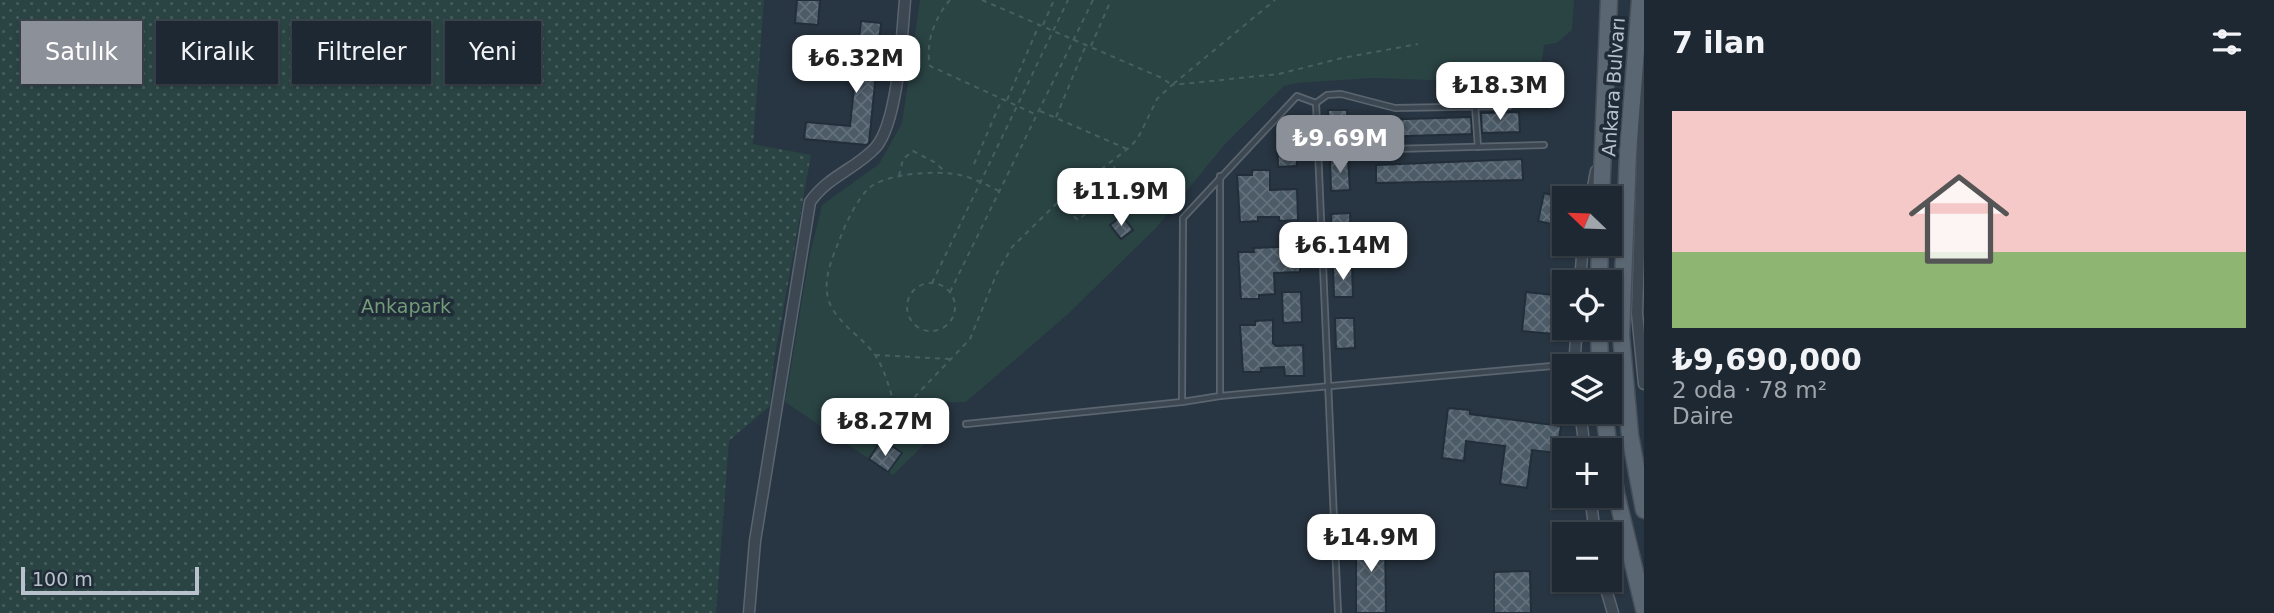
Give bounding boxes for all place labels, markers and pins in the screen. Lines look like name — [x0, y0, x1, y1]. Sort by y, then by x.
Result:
pin: ₺6.32M — [799, 36, 913, 95]
pin: ₺18.3M — [1443, 62, 1557, 122]
pin: ₺9.69M — [1283, 116, 1397, 175]
pin: ₺11.9M — [1064, 168, 1178, 228]
pin: ₺6.14M — [1286, 222, 1400, 282]
pin: ₺8.27M — [828, 398, 942, 458]
pin: ₺14.9M — [1314, 514, 1428, 574]

